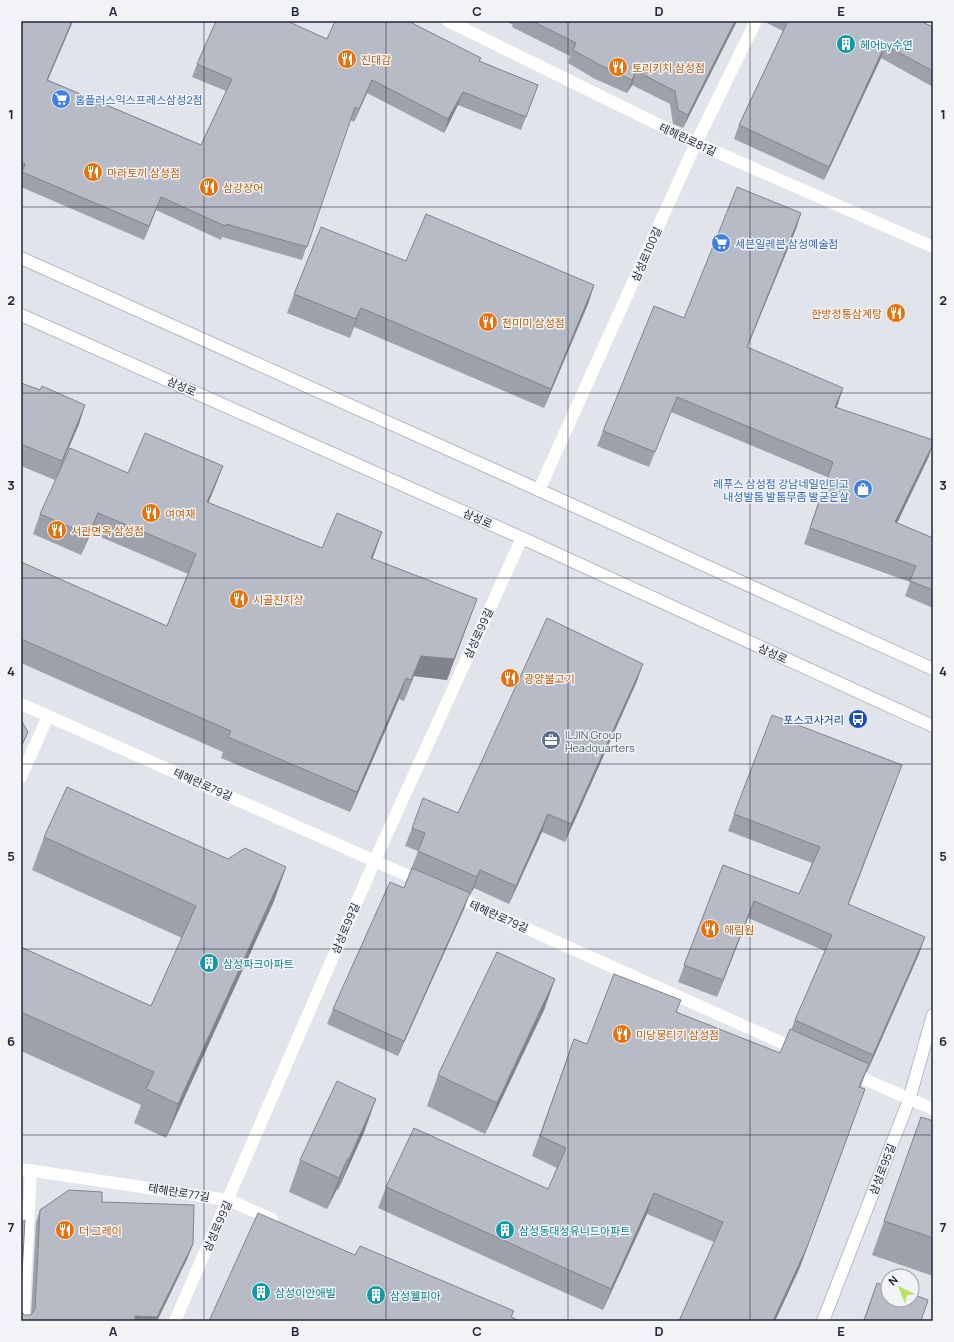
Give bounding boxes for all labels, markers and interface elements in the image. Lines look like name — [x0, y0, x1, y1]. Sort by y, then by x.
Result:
text: A — [109, 2, 118, 20]
text: B — [291, 2, 299, 20]
text: C — [472, 2, 482, 20]
text: D — [654, 2, 664, 20]
text: E — [837, 2, 845, 20]
building icon: 헤어by수연 — [835, 33, 857, 55]
place label: 헤어by수연 — [860, 37, 913, 52]
restaurant icon: 진대감 — [336, 48, 358, 70]
place label: 진대감 — [361, 52, 391, 67]
restaurant icon: 토리키치 삼성점 — [607, 56, 629, 78]
place label: 토리키치 삼성점 — [632, 60, 705, 75]
supermarket icon: 홈플러스익스프레스삼성2점 — [50, 88, 72, 110]
place label: 홈플러스익스프레스삼성2점 — [75, 92, 203, 107]
text: 1 — [8, 105, 14, 123]
text: 1 — [940, 105, 946, 123]
street label: 테헤란로81길 — [657, 119, 719, 159]
restaurant icon: 마라토끼 삼성점 — [82, 161, 104, 183]
place label: 마라토끼 삼성점 — [107, 165, 180, 180]
restaurant icon: 삼강장어 — [198, 176, 220, 198]
place label: 삼강장어 — [223, 180, 263, 195]
street label: 삼성로100길 — [627, 224, 665, 284]
supermarket icon: 세븐일레븐 삼성예술점 — [710, 232, 732, 254]
place label: 세븐일레븐 삼성예술점 — [735, 236, 838, 251]
text: 2 — [7, 291, 15, 309]
text: 2 — [939, 291, 947, 309]
restaurant icon: 한방정통삼계탕 — [885, 302, 907, 324]
place label: 한방정통삼계탕 — [811, 306, 882, 321]
restaurant icon: 천미미 삼성점 — [477, 311, 499, 333]
place label: 천미미 삼성점 — [502, 315, 565, 330]
street label: 삼성로 — [165, 373, 199, 399]
text: 3 — [7, 476, 15, 494]
place label: 레푸스 삼성점 강남네일인디고 내성발톱 발톱무좀 발굳은살 — [713, 476, 849, 504]
text: 3 — [939, 476, 947, 494]
shop icon: 레푸스 삼성점 강남네일인디고 내성발톱 발톱무좀 발굳은살 — [852, 478, 874, 500]
restaurant icon: 여여재 — [140, 502, 162, 524]
street label: 삼성로 — [461, 505, 495, 531]
place label: 여여재 — [165, 506, 195, 521]
restaurant icon: 서관면옥 삼성점 — [46, 519, 68, 541]
place label: 서관면옥 삼성점 — [71, 523, 144, 538]
restaurant icon: 시골진지상 — [228, 588, 250, 610]
place label: 시골진지상 — [253, 592, 304, 607]
street label: 삼성로99길 — [460, 605, 496, 661]
street label: 삼성로 — [756, 640, 790, 666]
text: 4 — [7, 662, 15, 680]
text: 4 — [939, 662, 947, 680]
restaurant icon: 광양불고기 — [499, 667, 521, 689]
place label: 광양불고기 — [524, 671, 575, 686]
bus stop icon: 포스코사거리 — [847, 708, 869, 730]
place label: 포스코사거리 — [783, 712, 844, 727]
place label: ILJIN Group Headquarters — [565, 727, 635, 755]
office icon: ILJIN Group Headquarters — [540, 729, 562, 751]
street label: 테헤란로79길 — [171, 764, 235, 804]
text: 5 — [7, 847, 15, 865]
text: 5 — [939, 847, 947, 865]
street label: 테헤란로79길 — [467, 896, 531, 936]
street label: 삼성로99길 — [328, 900, 362, 956]
restaurant icon: 해림원 — [699, 918, 721, 940]
place label: 해림원 — [724, 922, 754, 937]
building icon: 삼성파크아파트 — [198, 952, 220, 974]
place label: 삼성파크아파트 — [223, 956, 294, 971]
restaurant icon: 미당뭉티기 삼성점 — [611, 1023, 633, 1045]
place label: 미당뭉티기 삼성점 — [636, 1027, 719, 1042]
text: 6 — [7, 1032, 15, 1050]
text: 6 — [939, 1032, 947, 1050]
street label: 삼성로95길 — [865, 1141, 899, 1197]
street label: 테헤란로77길 — [147, 1180, 211, 1204]
street label: 삼성로99길 — [199, 1198, 235, 1254]
text: 7 — [8, 1218, 15, 1236]
text: 7 — [940, 1218, 947, 1236]
restaurant icon: 더 그레이 — [54, 1219, 76, 1241]
building icon: 삼성동대성유니드아파트 — [494, 1219, 516, 1241]
place label: 더 그레이 — [79, 1223, 122, 1238]
place label: 삼성동대성유니드아파트 — [519, 1223, 630, 1238]
north arrow — [880, 1268, 920, 1308]
text: N — [885, 1272, 901, 1289]
building icon: 삼성이안애빌 — [250, 1281, 272, 1303]
building icon: 삼성웰피아 — [365, 1284, 387, 1306]
place label: 삼성이안애빌 — [275, 1285, 336, 1300]
place label: 삼성웰피아 — [390, 1288, 441, 1303]
text: A — [109, 1322, 118, 1340]
text: B — [291, 1322, 299, 1340]
text: C — [472, 1322, 482, 1340]
text: D — [654, 1322, 664, 1340]
text: E — [837, 1322, 845, 1340]

